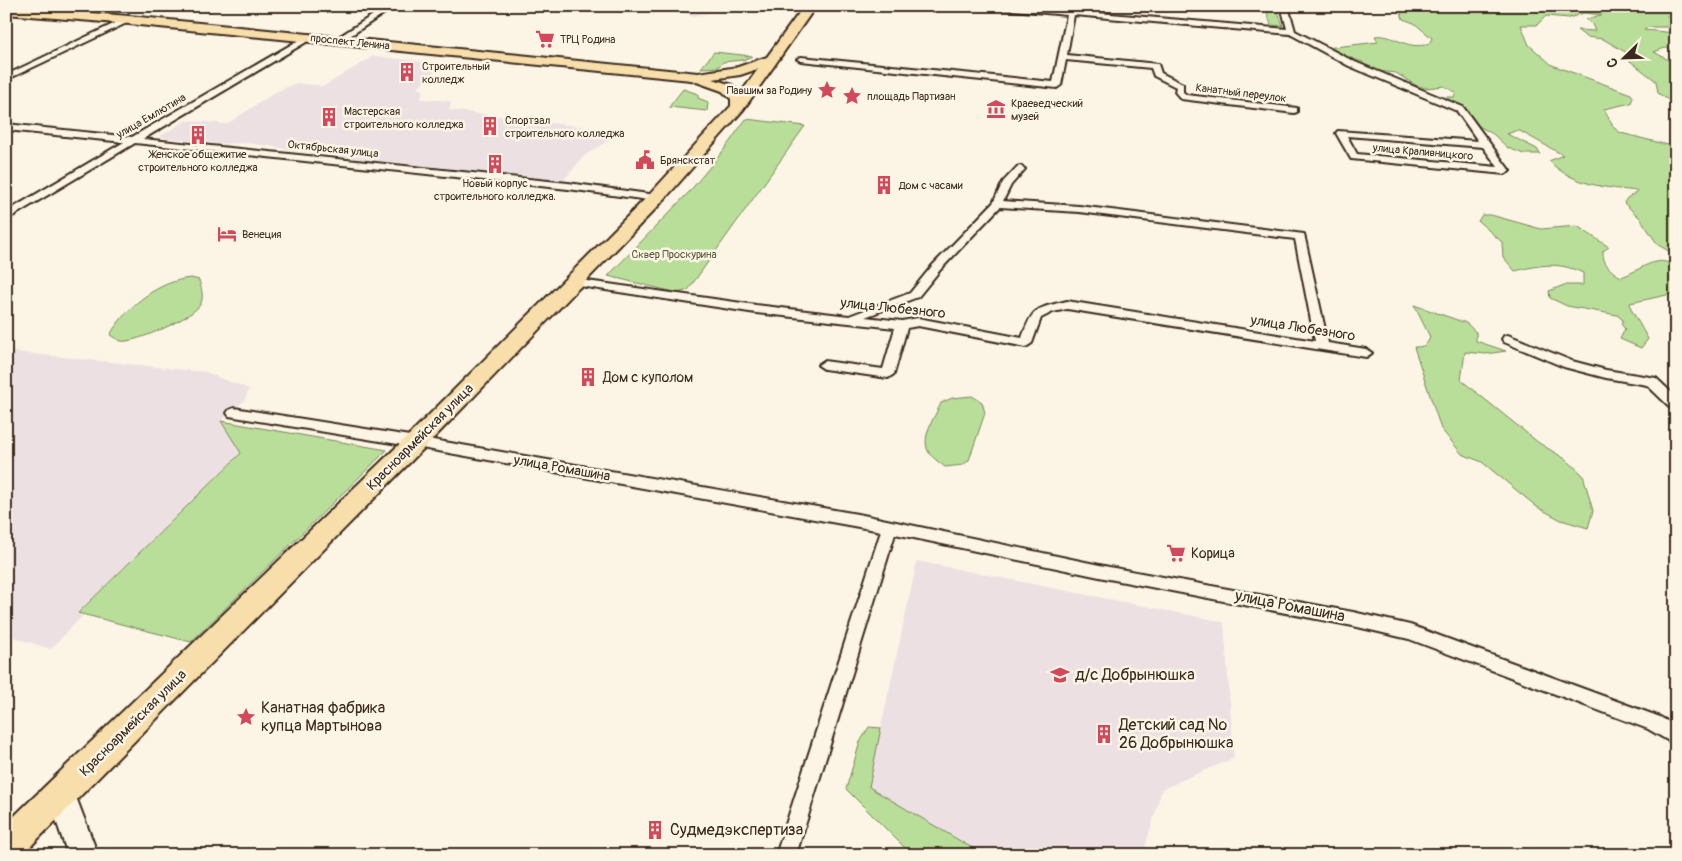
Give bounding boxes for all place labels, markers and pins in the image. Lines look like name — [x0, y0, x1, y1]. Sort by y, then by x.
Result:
supermarket icon: ТРЦ Родина — [534, 28, 556, 50]
place label: ТРЦ Родина — [560, 33, 615, 46]
place label: Строительный колледж — [422, 60, 490, 86]
building icon: Строительный колледж — [396, 61, 418, 83]
place icon: Павшим за Родину — [816, 79, 838, 101]
place label: Павшим за Родину — [727, 84, 812, 97]
place icon: площадь Партизан — [841, 85, 863, 107]
place label: площадь Партизан — [867, 90, 956, 103]
place label: Краеведческий музей — [1011, 97, 1083, 123]
museum icon: Краеведческий музей — [985, 98, 1007, 120]
place label: Мастерская строительного колледжа — [344, 105, 463, 131]
building icon: Мастерская строительного колледжа — [318, 106, 340, 128]
place label: Спортзал строительного колледжа — [505, 114, 624, 140]
building icon: Спортзал строительного колледжа — [479, 115, 501, 137]
building icon: Женское общежитие строительного колледжа — [187, 124, 209, 146]
place label: Женское общежитие строительного колледжа — [138, 148, 258, 174]
public building icon: Брянскстат — [634, 149, 656, 171]
building icon: Новый корпус строительного колледжа. — [484, 153, 506, 175]
place label: Брянскстат — [660, 154, 716, 167]
building icon: Дом с часами — [873, 174, 895, 196]
place label: Новый корпус строительного колледжа. — [434, 177, 556, 203]
place label: Дом с часами — [898, 179, 963, 192]
hotel icon: Венеция — [216, 223, 238, 245]
place label: Венеция — [242, 228, 282, 241]
building icon: Дом с куполом — [577, 366, 599, 388]
place label: Дом с куполом — [602, 369, 693, 386]
supermarket icon: Корица — [1165, 542, 1187, 564]
place label: Корица — [1191, 545, 1235, 562]
school or university icon: д/с Добрынюшка — [1049, 664, 1071, 686]
place label: д/с Добрынюшка — [1075, 665, 1195, 685]
place label: Канатная фабрика купца Мартынова — [261, 698, 385, 736]
place icon: Канатная фабрика купца Мартынова — [235, 706, 257, 728]
place label: Детский сад № 26 Добрынюшка — [1118, 715, 1233, 753]
building icon: Детский сад № 26 Добрынюшка — [1093, 723, 1115, 745]
building icon: Судмедэкспертиза — [644, 819, 666, 841]
place label: Судмедэкспертиза — [670, 820, 803, 840]

